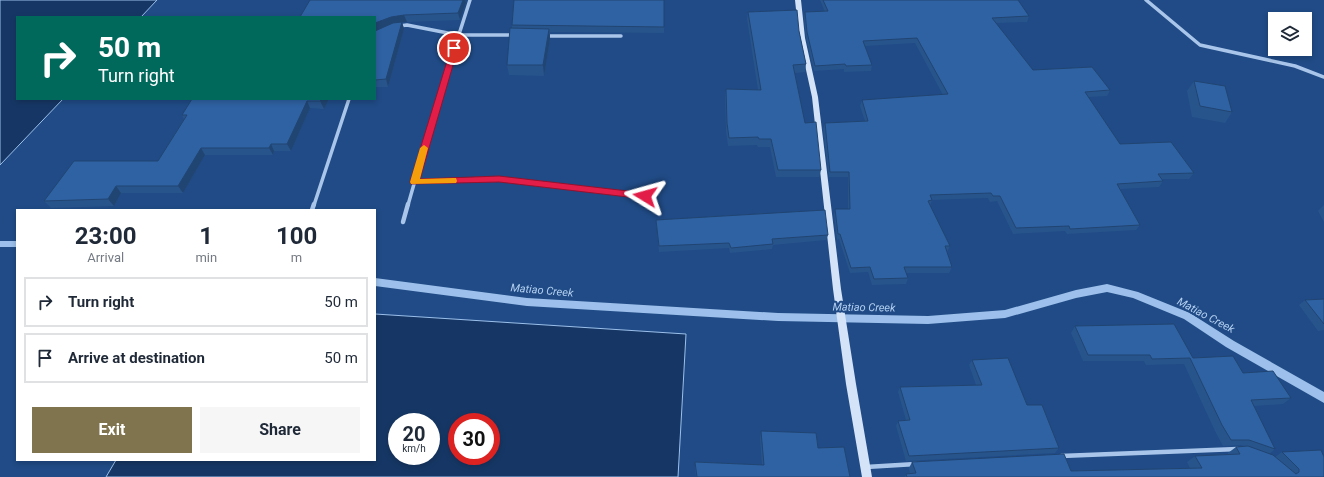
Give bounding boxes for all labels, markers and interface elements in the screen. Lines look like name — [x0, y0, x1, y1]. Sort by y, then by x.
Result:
map controls — [1268, 12, 1312, 56]
button: layers — [1268, 12, 1312, 56]
text: 50 m — [98, 31, 161, 64]
pin — [437, 31, 471, 65]
icon: right — [32, 32, 84, 84]
icon: arrive — [443, 37, 465, 59]
text: Turn right — [98, 65, 175, 86]
position arrow — [624, 175, 666, 217]
text: 23:00 — [75, 222, 137, 250]
text: 1 — [199, 222, 213, 250]
text: 100 — [276, 222, 317, 250]
text: Arrival — [87, 250, 124, 265]
text: min — [195, 250, 217, 265]
text: m — [291, 250, 302, 265]
water label: Matiao Creek — [510, 281, 574, 300]
icon: right — [34, 291, 56, 313]
text: Turn right — [68, 293, 134, 311]
text: 50 m — [324, 293, 358, 311]
water label: Matiao Creek — [1175, 295, 1237, 336]
water label: Matiao Creek — [832, 300, 896, 315]
icon: arrive — [34, 347, 56, 369]
text: Arrive at destination — [68, 349, 205, 367]
text: 50 m — [324, 349, 358, 367]
button: Exit — [32, 407, 192, 453]
button: Share — [200, 407, 360, 453]
speed limit sign: 30 — [448, 413, 500, 465]
text: 20 — [403, 422, 425, 446]
text: km/h — [402, 443, 426, 454]

